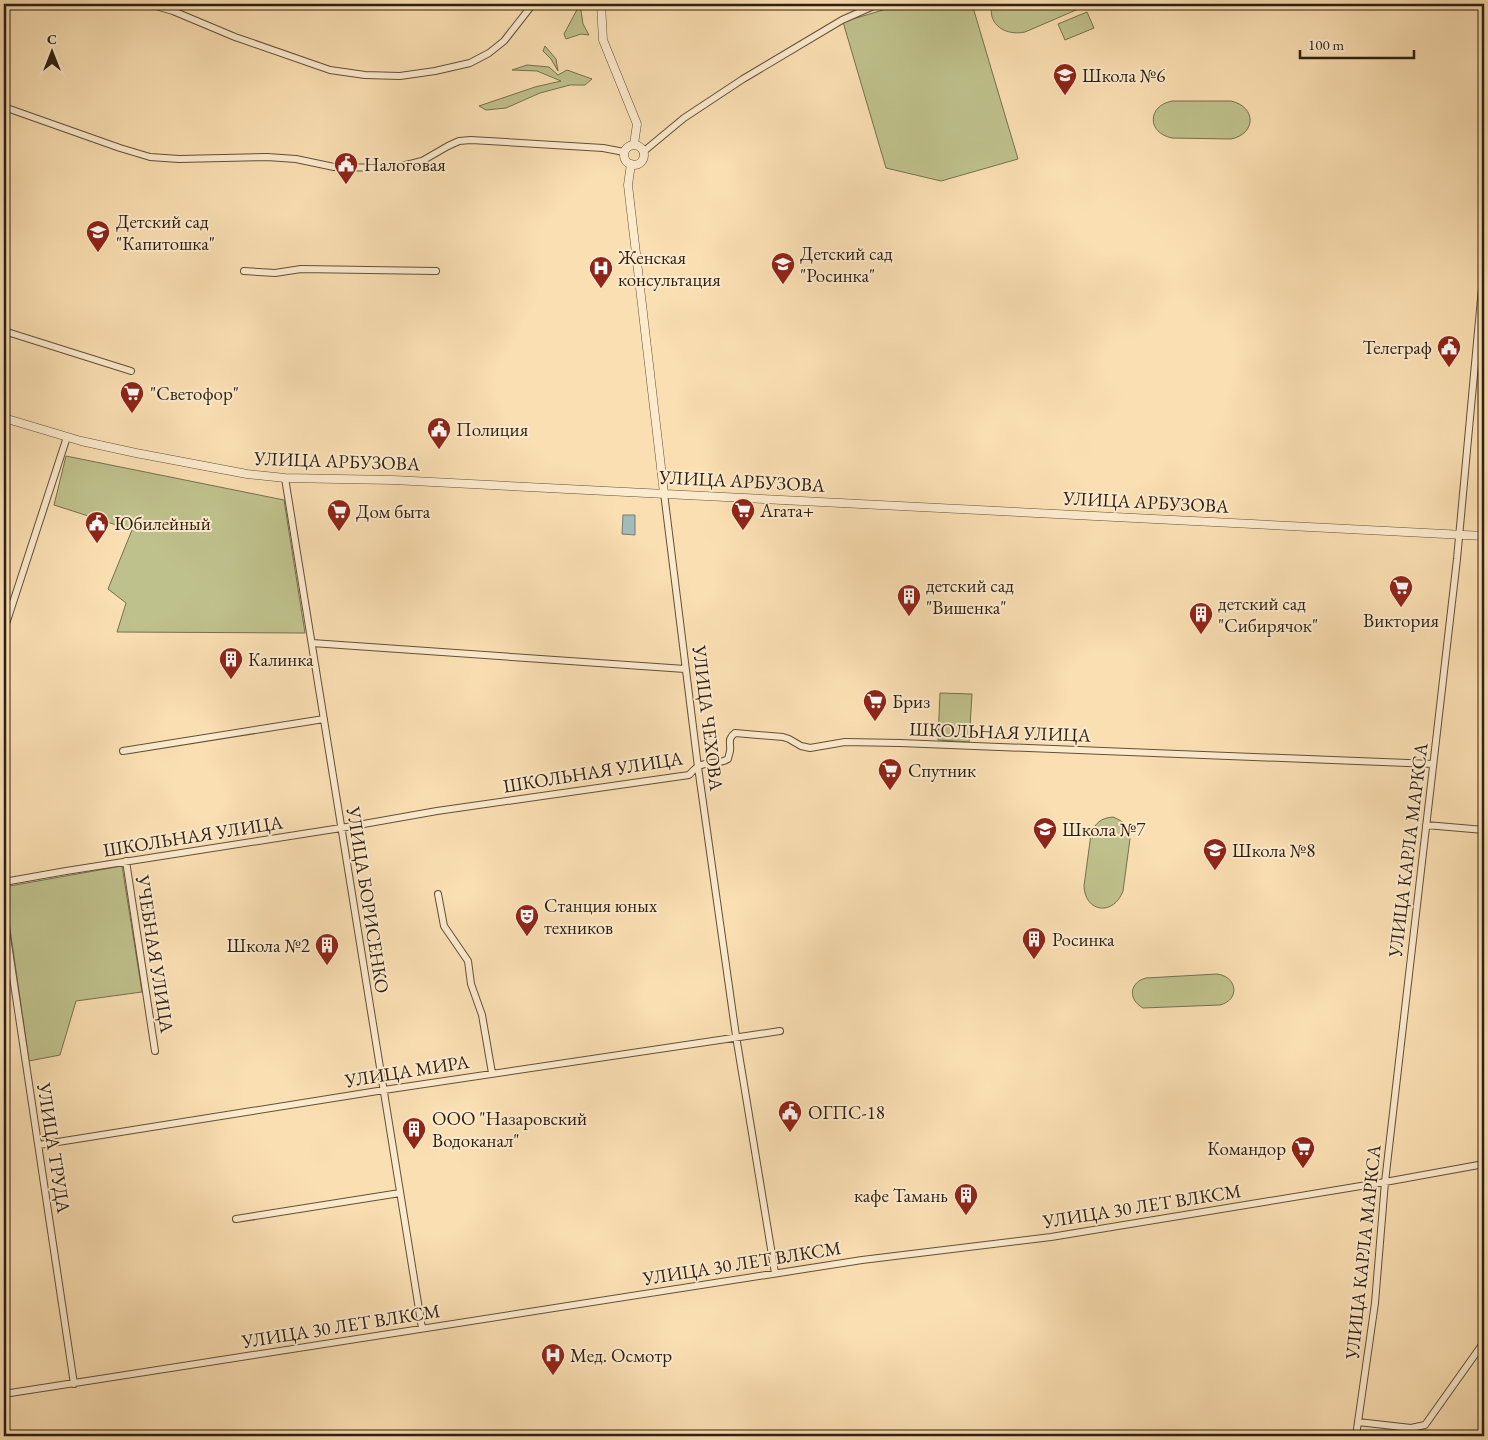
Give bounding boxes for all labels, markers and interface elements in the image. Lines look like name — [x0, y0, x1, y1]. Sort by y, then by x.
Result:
north arrow — [28, 28, 78, 78]
scale bar — [1300, 28, 1414, 60]
text: С — [47, 30, 57, 48]
text: 100 m — [1308, 35, 1345, 54]
school or university icon: Школа №6 — [1052, 62, 1078, 96]
place label: Школа №6 — [1082, 63, 1165, 88]
public building icon: Налоговая — [333, 151, 359, 185]
place label: Налоговая — [364, 152, 446, 177]
place label: Детский сад "Капитошка" — [116, 209, 215, 256]
school or university icon: Детский сад "Капитошка" — [85, 219, 111, 253]
place label: Детский сад "Росинка" — [800, 241, 893, 288]
place label: Женская консультация — [617, 245, 721, 292]
school or university icon: Детский сад "Росинка" — [770, 251, 796, 285]
hospital icon: Женская консультация — [588, 255, 614, 289]
public building icon: Телеграф — [1436, 334, 1462, 368]
place label: Телеграф — [1362, 335, 1432, 360]
supermarket icon: "Светофор" — [119, 380, 145, 414]
place label: "Светофор" — [150, 381, 239, 406]
public building icon: Полиция — [426, 416, 452, 450]
place label: Полиция — [456, 417, 529, 442]
street label: УЛИЦА АРБУЗОВА — [252, 446, 421, 476]
street label: УЛИЦА АРБУЗОВА — [657, 464, 827, 498]
street label: УЛИЦА АРБУЗОВА — [1061, 485, 1231, 519]
supermarket icon: Агата+ — [730, 497, 756, 531]
supermarket icon: Дом быта — [326, 498, 352, 532]
place label: Агата+ — [759, 498, 814, 523]
place label: Дом быта — [356, 499, 431, 524]
public building icon: Юбилейный — [84, 510, 110, 544]
place label: Юбилейный — [114, 511, 211, 536]
place label: детский сад "Вишенка" — [926, 573, 1014, 620]
supermarket icon: Виктория — [1388, 574, 1414, 608]
building icon: детский сад "Вишенка" — [896, 583, 922, 617]
place label: детский сад "Сибирячок" — [1218, 591, 1318, 638]
building icon: детский сад "Сибирячок" — [1188, 601, 1214, 635]
place label: Виктория — [1363, 608, 1439, 633]
street label: УЛИЦА ЧЕХОВА — [687, 643, 729, 793]
building icon: Калинка — [218, 646, 244, 680]
place label: Калинка — [248, 647, 314, 672]
supermarket icon: Бриз — [862, 688, 888, 722]
place label: Бриз — [892, 689, 930, 714]
street label: ШКОЛЬНАЯ УЛИЦА — [909, 716, 1092, 748]
street label: УЛИЦА КАРЛА МАРКСА — [1382, 741, 1434, 960]
street label: ШКОЛЬНАЯ УЛИЦА — [501, 745, 686, 799]
supermarket icon: Спутник — [877, 757, 903, 791]
place label: Спутник — [908, 758, 976, 783]
street label: УЛИЦА БОРИСЕНКО — [341, 804, 395, 995]
street label: ШКОЛЬНАЯ УЛИЦА — [101, 809, 286, 863]
school or university icon: Школа №7 — [1032, 816, 1058, 850]
place label: Школа №7 — [1062, 817, 1146, 842]
school or university icon: Школа №8 — [1202, 837, 1228, 871]
place label: Школа №8 — [1232, 838, 1315, 863]
street label: УЧЕБНАЯ УЛИЦА — [130, 872, 180, 1036]
place label: Станция юных техников — [544, 893, 658, 940]
theatre icon: Станция юных техников — [514, 903, 540, 937]
building icon: Росинка — [1021, 926, 1047, 960]
place label: Росинка — [1052, 927, 1115, 952]
building icon: Школа №2 — [314, 932, 340, 966]
place label: Школа №2 — [227, 933, 310, 958]
street label: УЛИЦА МИРА — [342, 1049, 472, 1093]
street label: УЛИЦА ТРУДА — [31, 1080, 77, 1216]
public building icon: ОГПС-18 — [777, 1099, 803, 1133]
place label: ОГПС-18 — [808, 1100, 885, 1125]
place label: ООО "Назаровский Водоканал" — [432, 1106, 587, 1153]
building icon: ООО "Назаровский Водоканал" — [401, 1116, 427, 1150]
supermarket icon: Командор — [1290, 1135, 1316, 1169]
place label: Командор — [1207, 1136, 1286, 1161]
street label: УЛИЦА КАРЛА МАРКСА — [1339, 1143, 1387, 1362]
street label: УЛИЦА 30 ЛЕТ ВЛКСМ — [1040, 1178, 1243, 1234]
building icon: кафе Тамань — [953, 1182, 979, 1216]
place label: кафе Тамань — [854, 1183, 948, 1208]
street label: УЛИЦА 30 ЛЕТ ВЛКСМ — [640, 1235, 843, 1291]
street label: УЛИЦА 30 ЛЕТ ВЛКСМ — [239, 1298, 442, 1354]
hospital icon: Мед. Осмотр — [540, 1342, 566, 1376]
place label: Мед. Осмотр — [570, 1343, 672, 1368]

